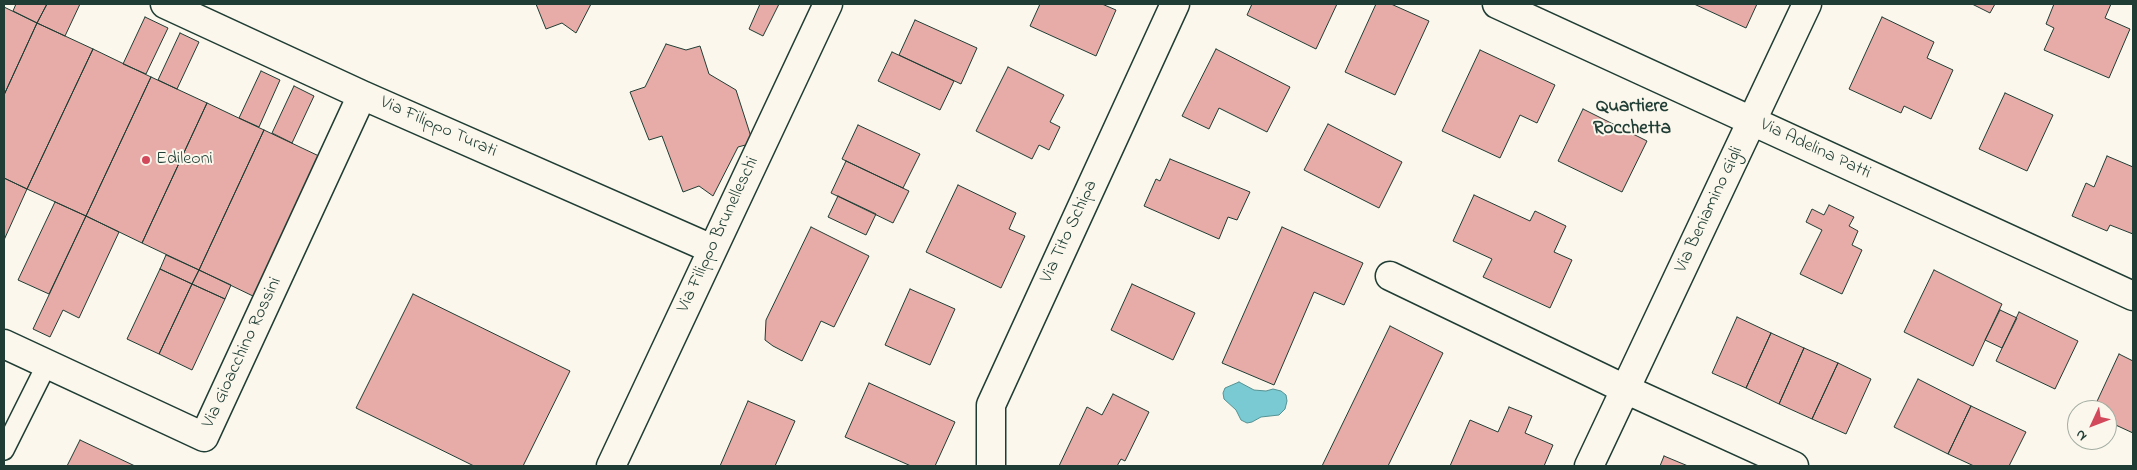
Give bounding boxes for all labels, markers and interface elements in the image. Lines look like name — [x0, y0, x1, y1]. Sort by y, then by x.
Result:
street label: Via Filippo Turati — [376, 93, 500, 163]
district label: Quartiere Rocchetta — [1593, 97, 1671, 141]
street label: Via Adelina Patti — [1756, 115, 1874, 185]
street label: Via Beniamino Gigli — [1671, 143, 1749, 277]
place label: Edileoni — [156, 149, 213, 171]
marker: Edileoni — [140, 154, 152, 166]
street label: Via Filippo Brunelleschi — [673, 154, 765, 316]
street label: Via Tito Schipa — [1037, 177, 1103, 287]
street label: Via Gioacchino Rossini — [199, 274, 287, 432]
north arrow — [2067, 400, 2117, 450]
text: N — [2070, 424, 2092, 446]

